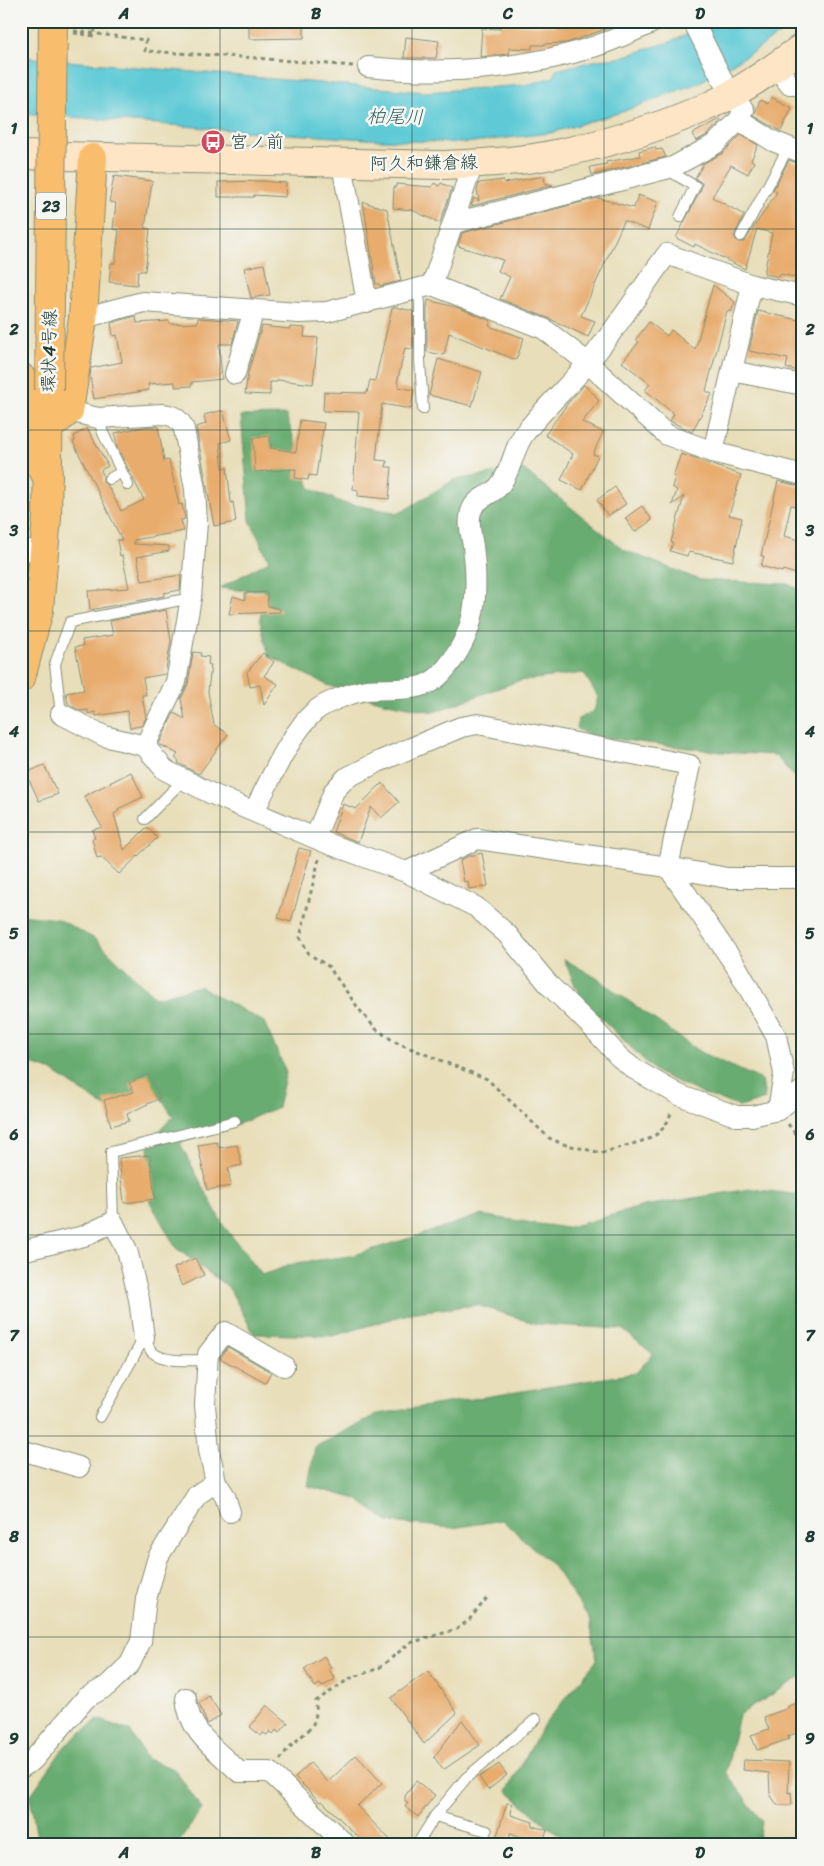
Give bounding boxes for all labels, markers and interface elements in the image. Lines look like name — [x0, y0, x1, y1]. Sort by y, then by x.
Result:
text: A — [118, 0, 129, 28]
text: B — [311, 0, 322, 28]
text: C — [502, 0, 514, 28]
text: D — [695, 0, 705, 28]
water label: 柏尾川 — [366, 100, 424, 133]
text: 1 — [11, 114, 18, 143]
text: 1 — [807, 114, 814, 143]
place label: 宮ノ前 — [230, 126, 284, 158]
bus stop icon: 宮ノ前 — [200, 129, 226, 155]
street label: 阿久和鎌倉線 — [370, 146, 478, 180]
road number: 23 — [36, 192, 66, 220]
street label: 環状4号線 — [32, 309, 66, 393]
text: 2 — [8, 315, 19, 344]
text: 2 — [804, 315, 815, 344]
text: 3 — [9, 516, 19, 545]
text: 3 — [805, 516, 815, 545]
text: 4 — [8, 717, 19, 746]
text: 4 — [804, 717, 815, 746]
text: 5 — [9, 919, 19, 948]
text: 5 — [805, 919, 815, 948]
text: 6 — [8, 1120, 19, 1149]
text: 6 — [804, 1120, 815, 1149]
text: 7 — [9, 1321, 20, 1350]
text: 7 — [805, 1321, 816, 1350]
text: 8 — [8, 1522, 19, 1551]
text: 8 — [804, 1522, 815, 1551]
text: 9 — [9, 1724, 19, 1753]
text: 9 — [805, 1724, 815, 1753]
text: A — [118, 1838, 129, 1866]
text: B — [311, 1838, 322, 1866]
text: C — [502, 1838, 514, 1866]
text: D — [695, 1838, 705, 1866]

